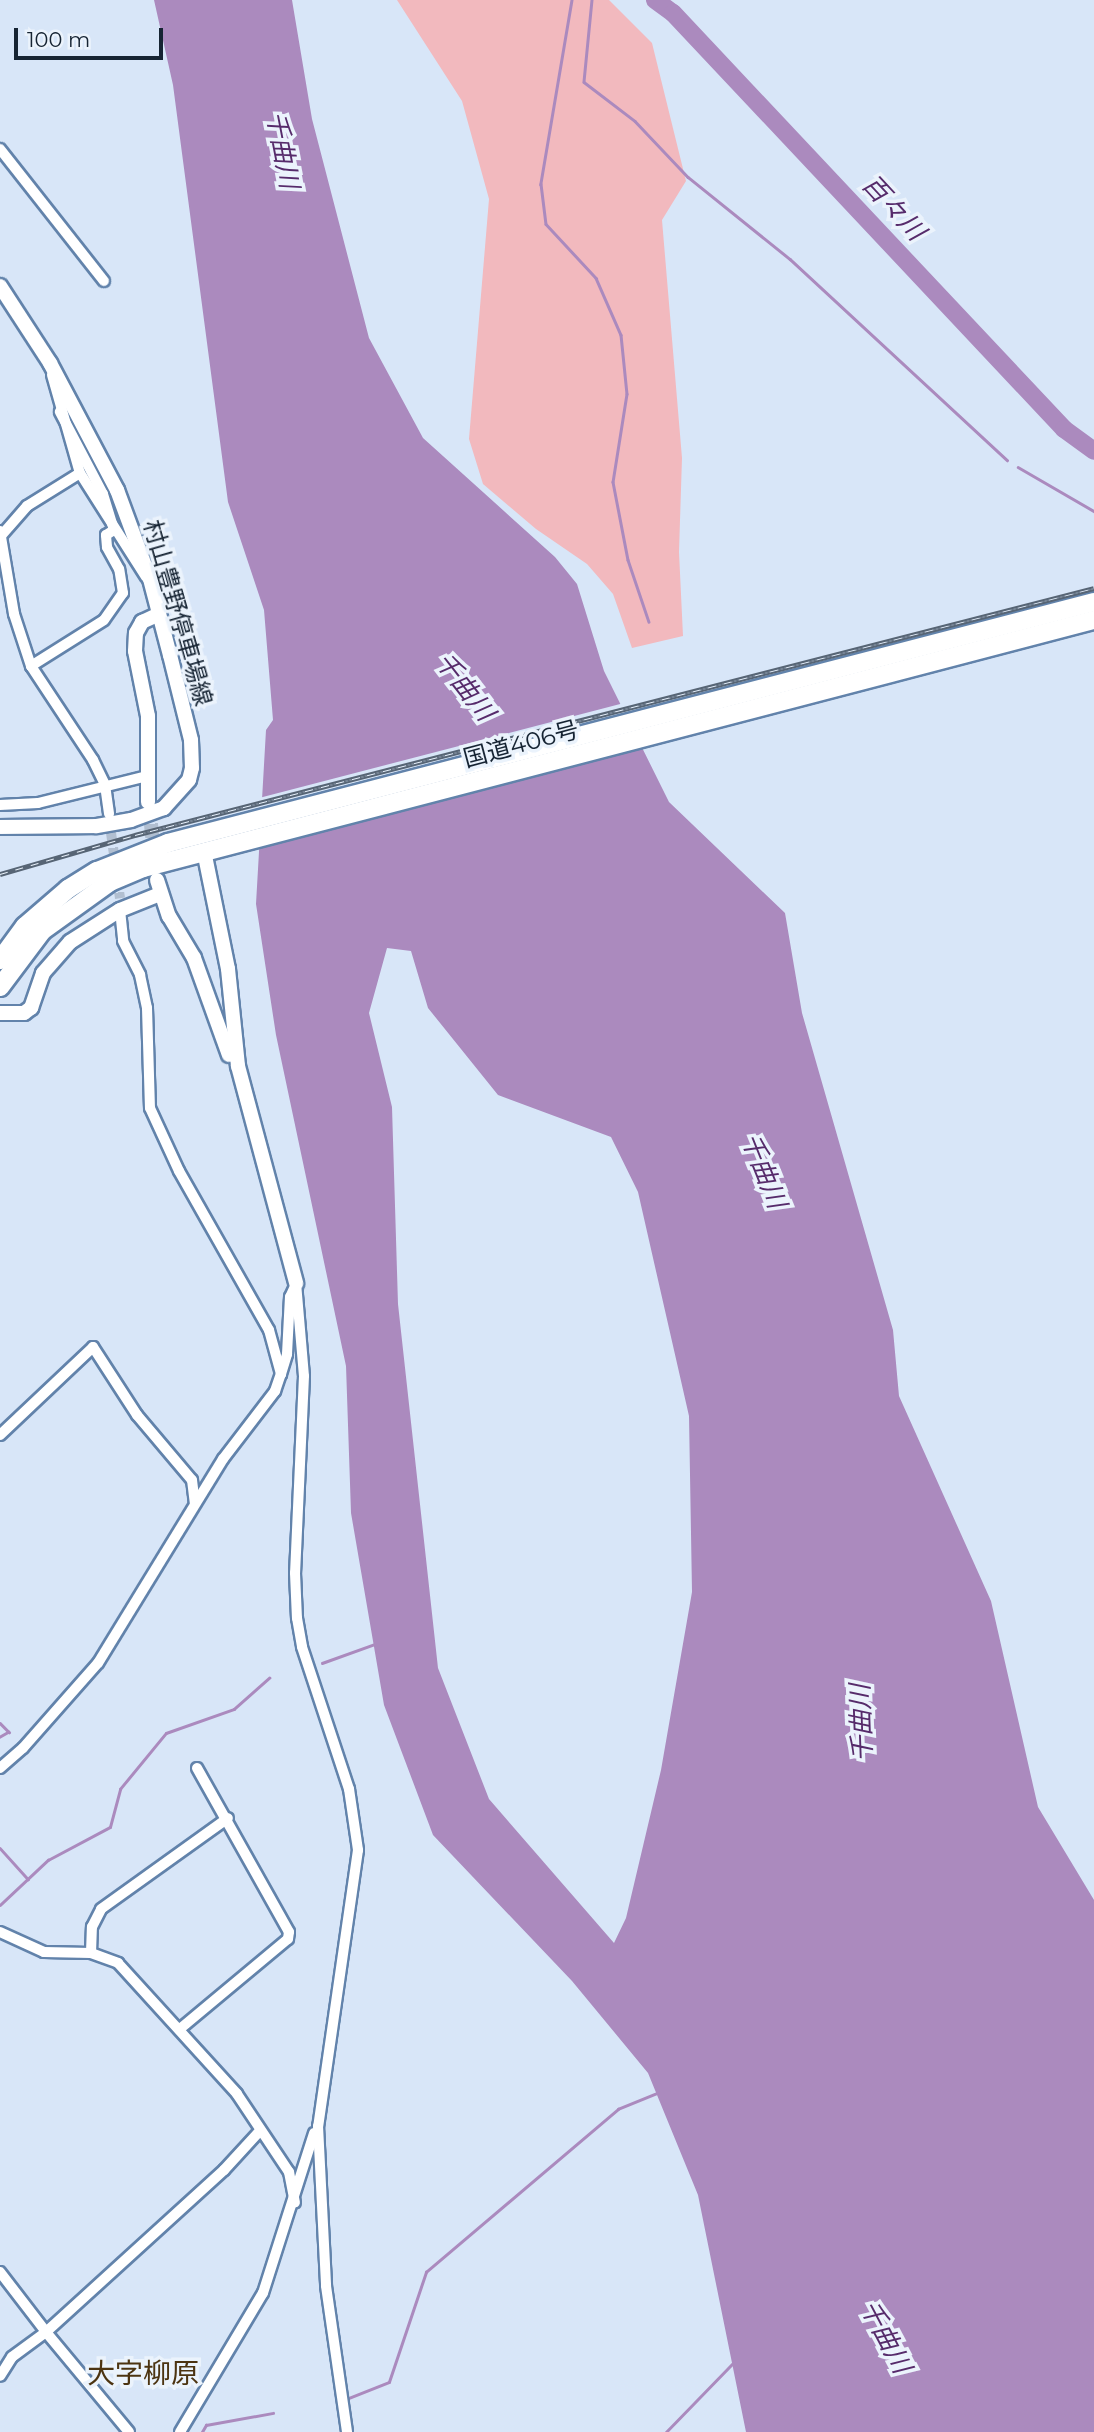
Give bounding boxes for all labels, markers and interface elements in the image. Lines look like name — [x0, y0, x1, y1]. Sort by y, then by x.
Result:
scale bar — [18, 14, 166, 58]
text: 100 m — [27, 27, 90, 52]
water label: 千曲川 — [259, 109, 305, 191]
water label: 百々川 — [855, 169, 931, 247]
street label: 村山豊野停車場線 — [138, 517, 218, 709]
water label: 千曲川 — [428, 647, 500, 727]
street label: 国道406号 — [460, 715, 582, 773]
water label: 千曲川 — [734, 1129, 792, 1213]
water label: 千曲川 — [845, 1683, 879, 1763]
water label: 千曲川 — [853, 2295, 917, 2379]
district label: 大字柳原 — [87, 2356, 199, 2390]

